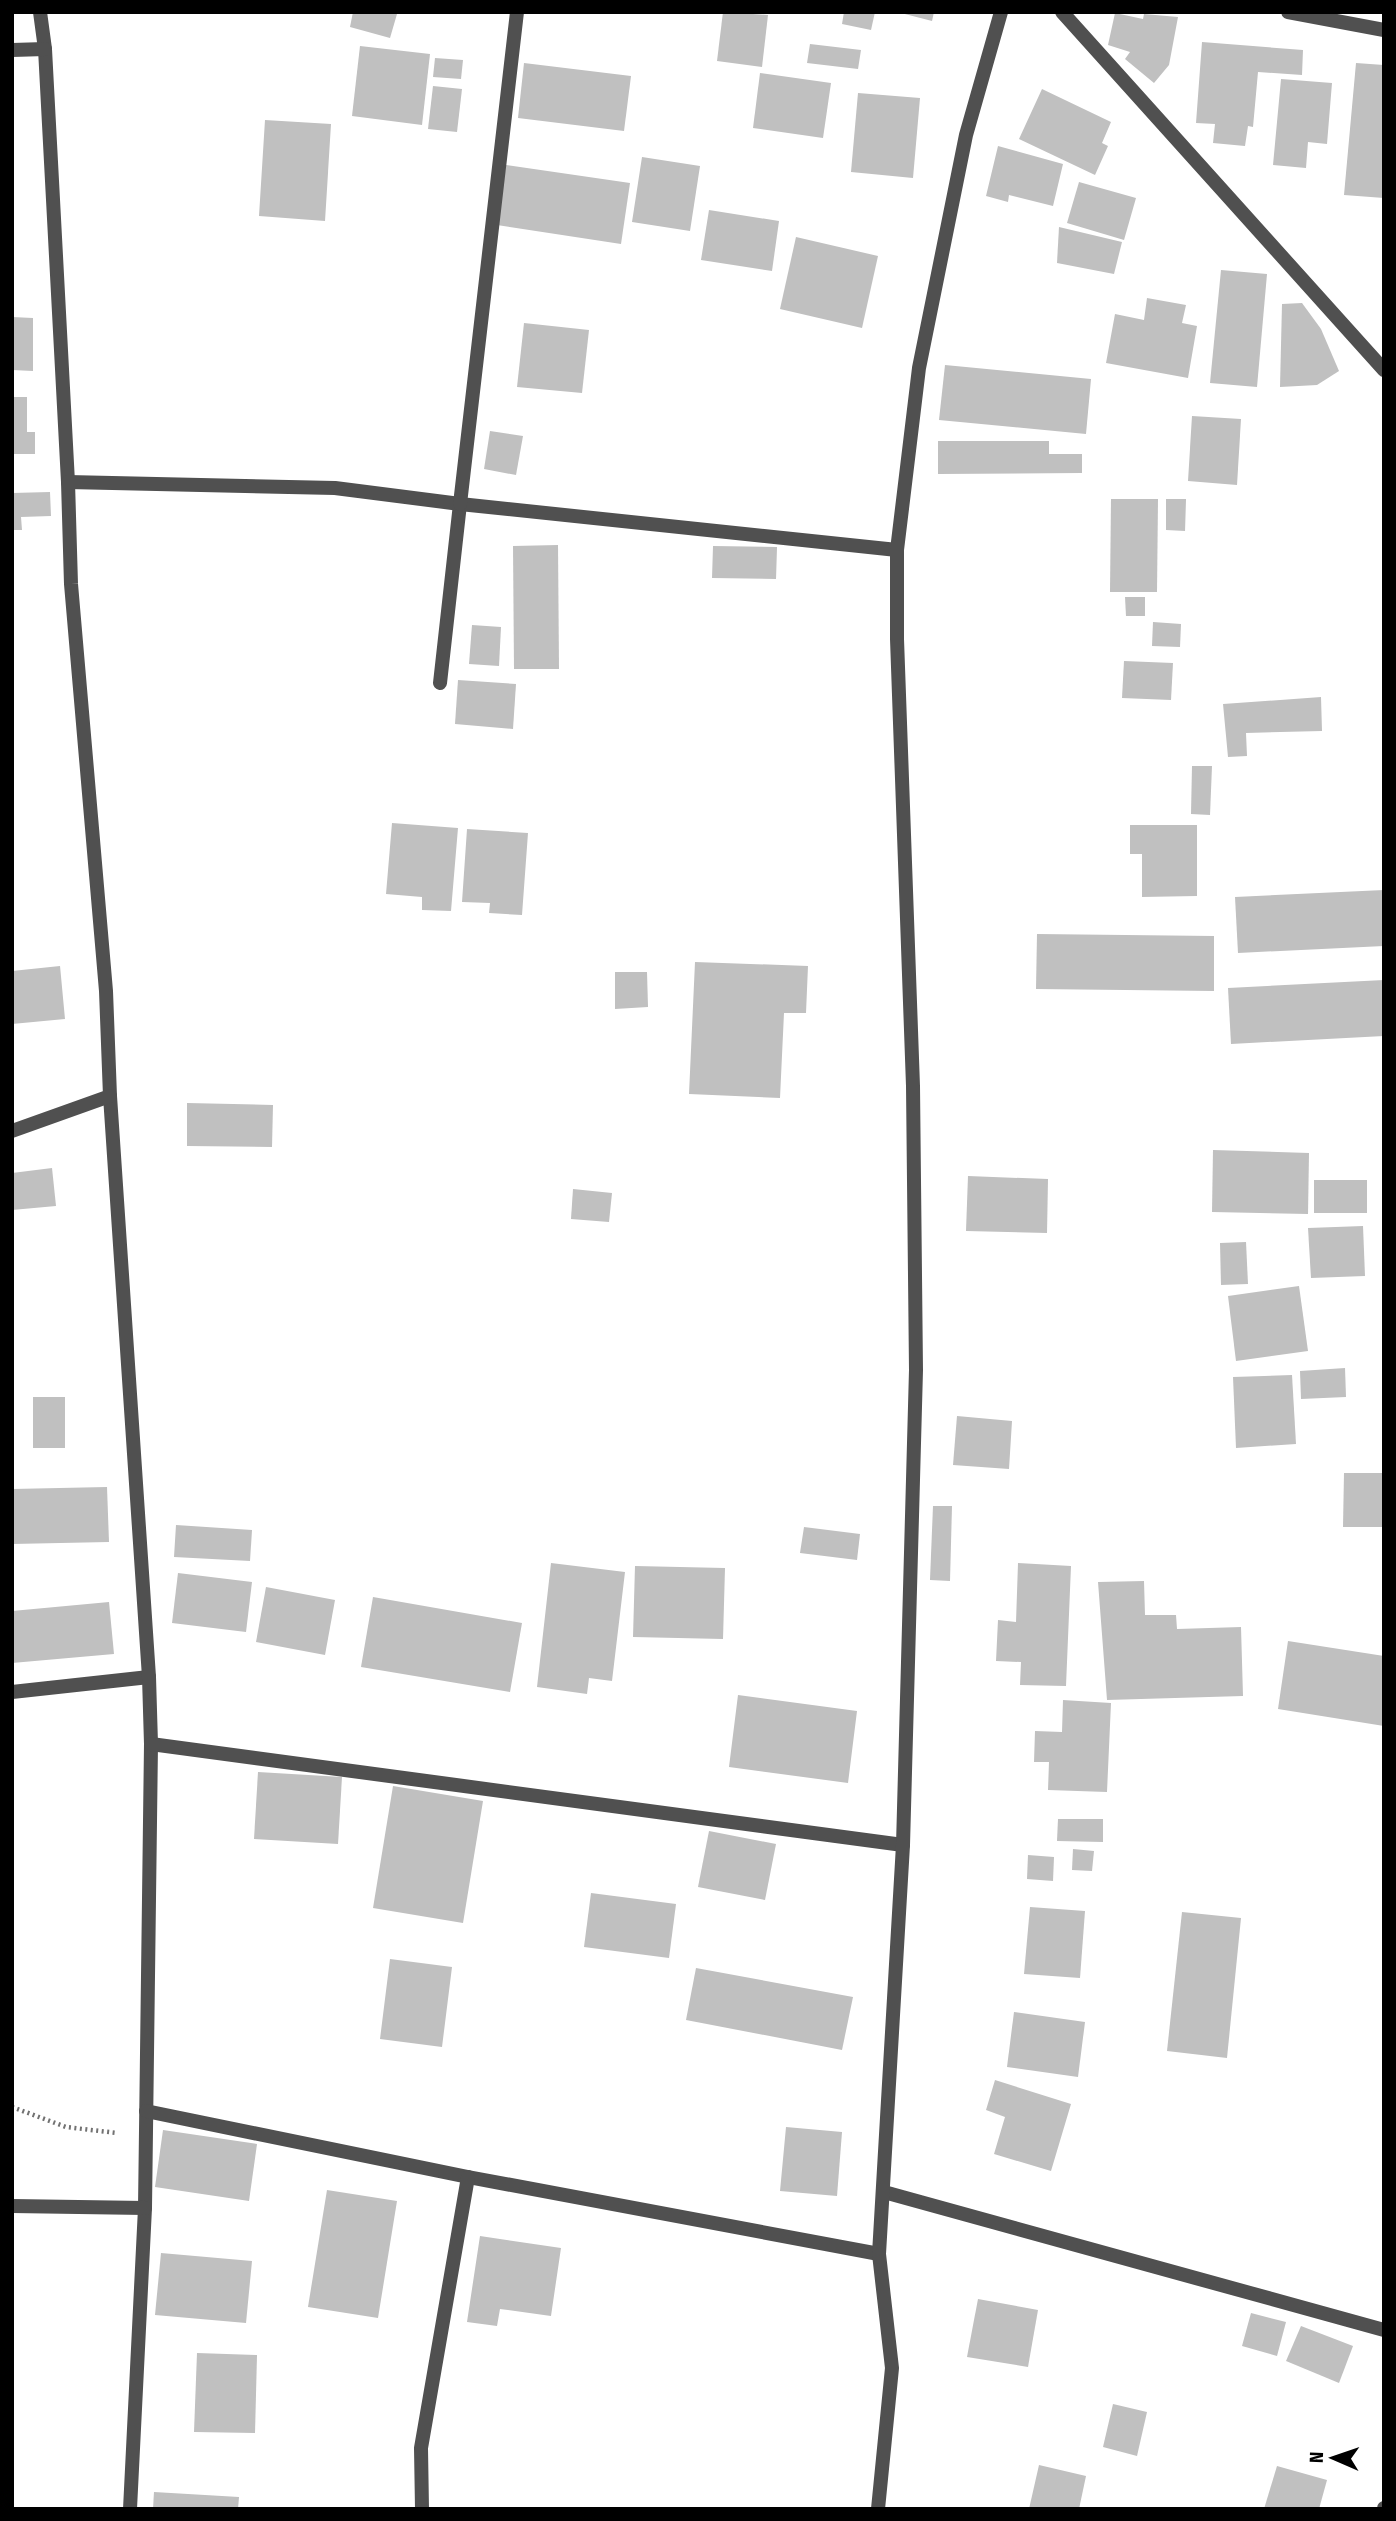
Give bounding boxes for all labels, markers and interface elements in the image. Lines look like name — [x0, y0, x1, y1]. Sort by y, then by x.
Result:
north arrow — [1298, 2423, 1368, 2493]
text: N — [1305, 2451, 1328, 2464]

